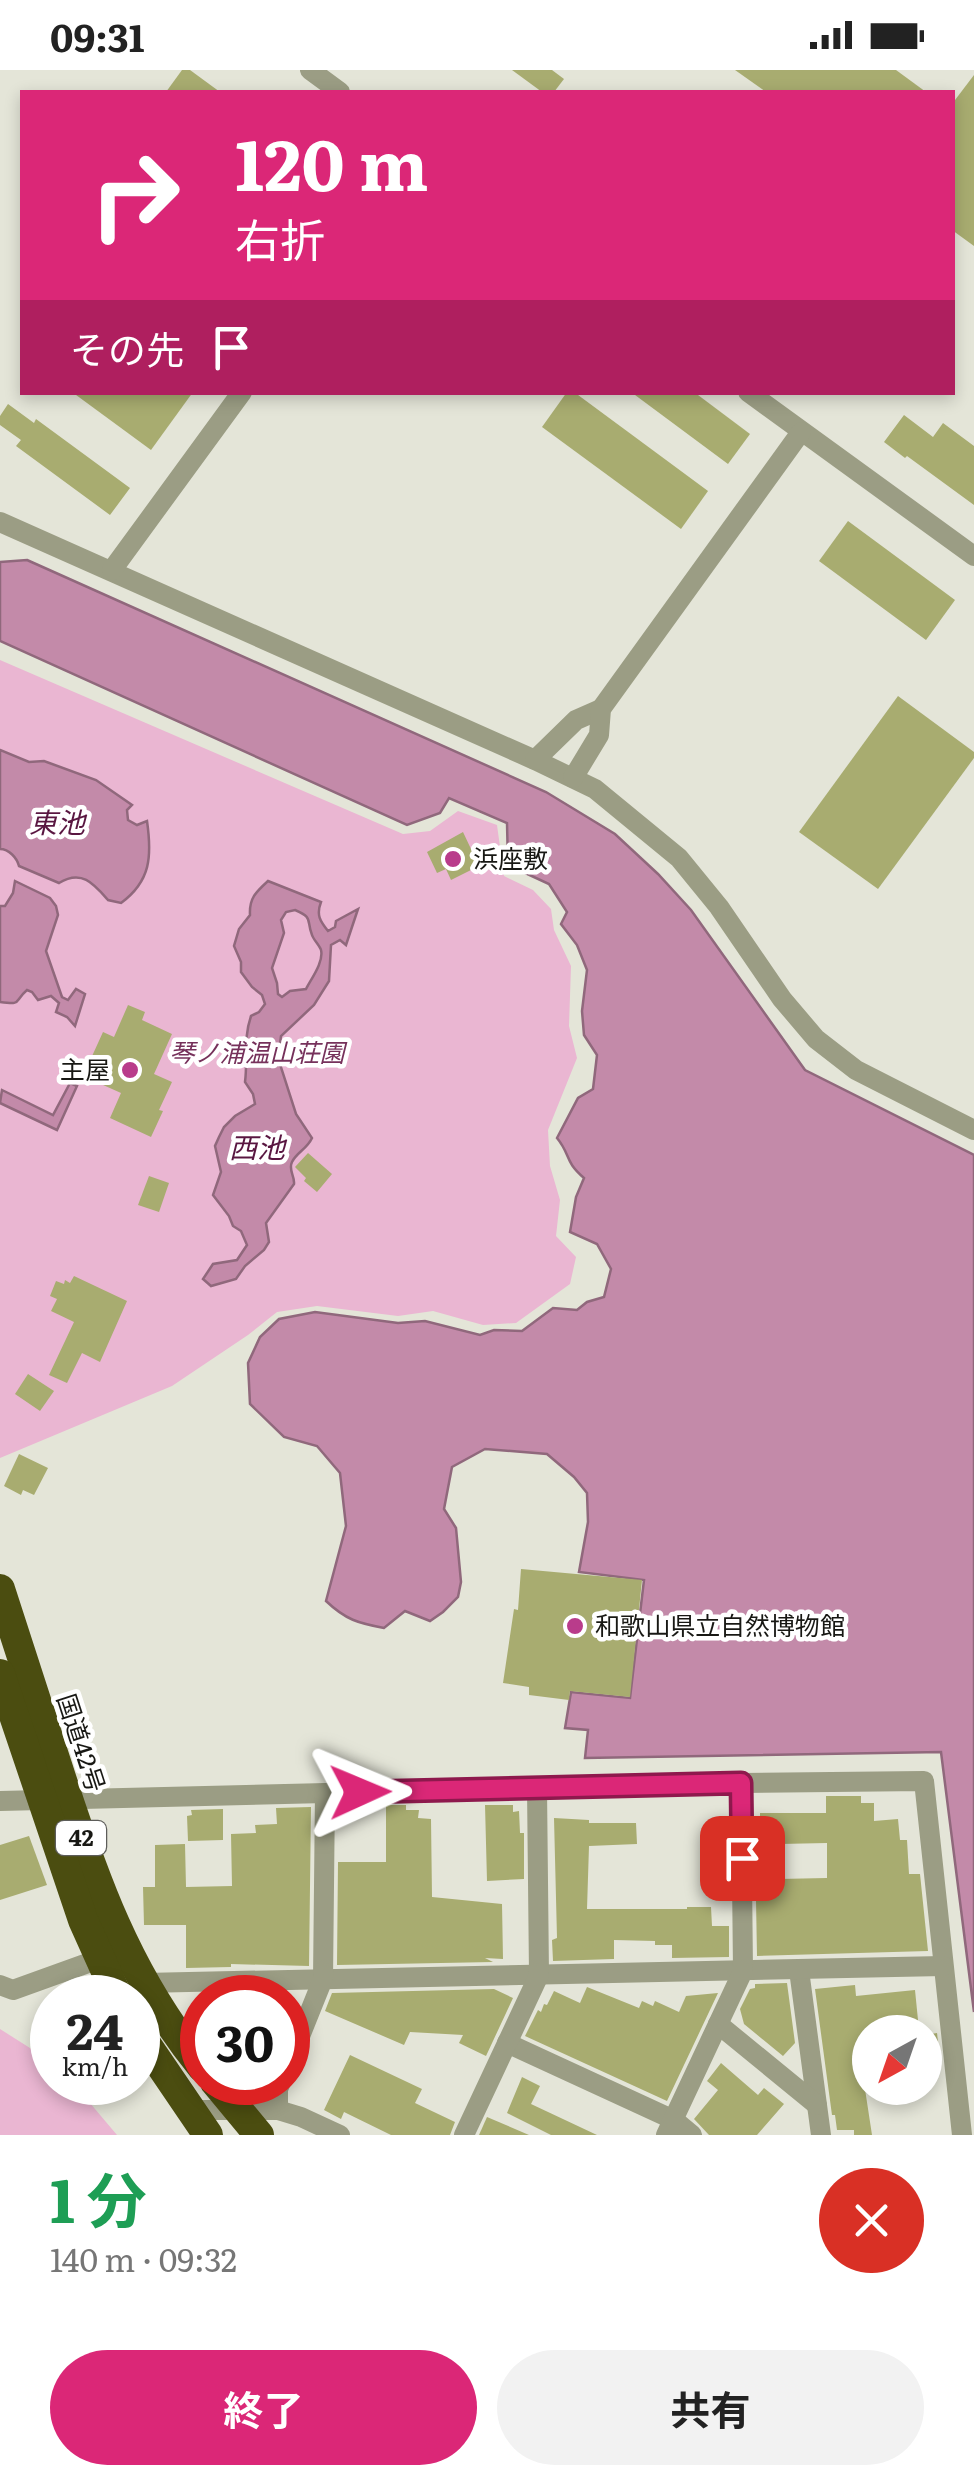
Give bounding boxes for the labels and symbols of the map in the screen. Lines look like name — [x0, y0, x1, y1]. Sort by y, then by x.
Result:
water label: 東池 — [29, 800, 88, 842]
place label: 浜座敷 — [473, 839, 548, 876]
marker: 浜座敷 — [442, 848, 464, 870]
park label: 琴ノ浦温山荘園 — [169, 1033, 347, 1070]
place label: 主屋 — [60, 1050, 110, 1087]
marker: 主屋 — [119, 1059, 141, 1081]
water label: 西池 — [229, 1125, 288, 1167]
place label: 和歌山県立自然博物館 — [595, 1606, 845, 1643]
marker: 和歌山県立自然博物館 — [564, 1615, 586, 1637]
street label: 国道42号 — [49, 1689, 116, 1796]
position arrow — [308, 1740, 412, 1844]
pin — [700, 1816, 785, 1901]
road number: 42 — [56, 1821, 106, 1855]
speed limit sign: 30 — [180, 1975, 310, 2105]
north arrow — [852, 2015, 942, 2105]

